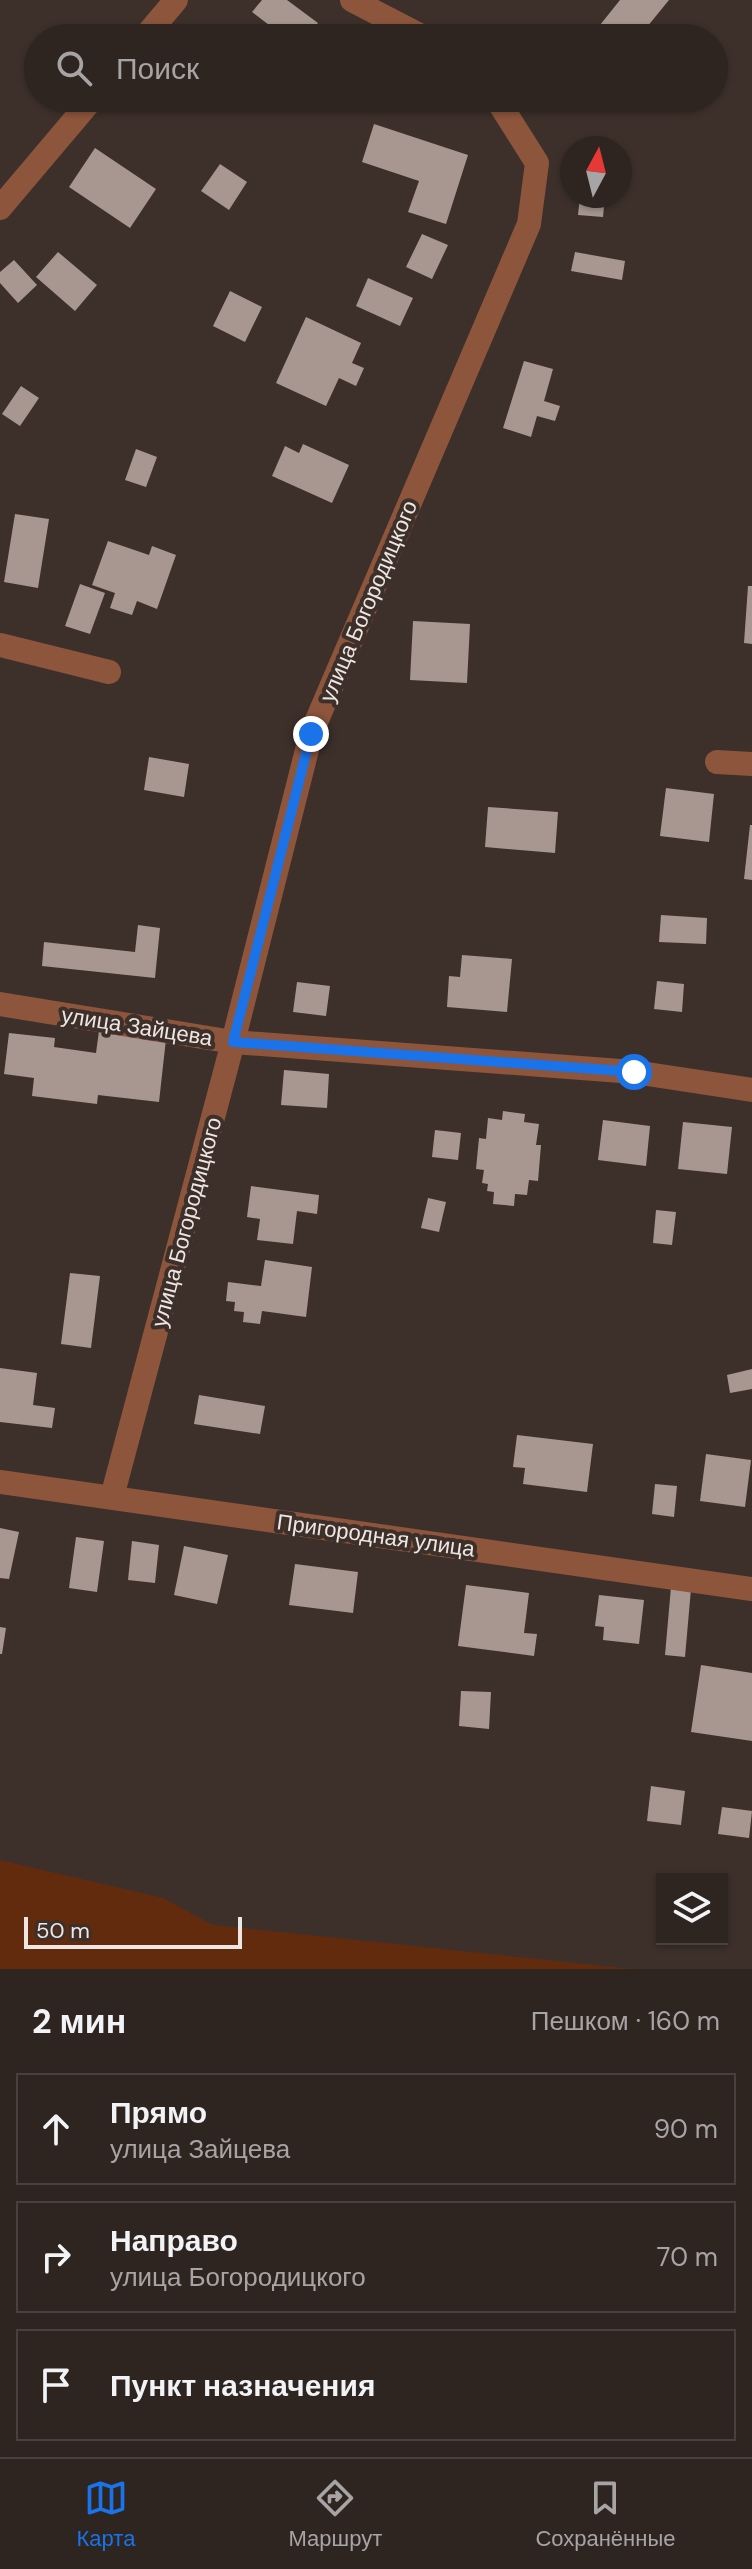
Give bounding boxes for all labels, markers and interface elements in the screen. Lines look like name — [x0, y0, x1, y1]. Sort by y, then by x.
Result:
search box — [24, 24, 728, 112]
icon: search — [52, 46, 96, 90]
text: Поиск — [116, 49, 199, 88]
north arrow — [560, 136, 632, 208]
street label: улица Богородицкого — [313, 496, 424, 706]
route end — [293, 716, 329, 752]
street label: улица Зайцева — [59, 1000, 215, 1053]
route start — [616, 1054, 652, 1090]
street label: улица Богородицкого — [144, 1114, 228, 1330]
street label: Пригородная улица — [275, 1507, 478, 1564]
map controls — [656, 1873, 728, 1945]
button: layers — [656, 1873, 728, 1945]
scale bar — [24, 1913, 242, 1949]
text: 50 m — [36, 1916, 90, 1945]
text: 2 мин — [32, 1999, 126, 2044]
text: Пешком · 160 m — [531, 2004, 720, 2038]
text: Прямо — [110, 2093, 207, 2132]
icon: ahead — [34, 2107, 78, 2151]
text: 90 m — [654, 2112, 718, 2146]
text: улица Зайцева — [110, 2132, 290, 2166]
text: Направо — [110, 2221, 238, 2260]
icon: right — [34, 2235, 78, 2279]
text: 70 m — [657, 2240, 718, 2274]
text: улица Богородицкого — [110, 2260, 366, 2294]
icon: arrive — [34, 2363, 78, 2407]
text: Пункт назначения — [110, 2366, 375, 2405]
tab: Карта — [77, 2476, 135, 2553]
tab: Маршрут — [289, 2476, 382, 2553]
tab: Сохранённые — [535, 2476, 675, 2553]

